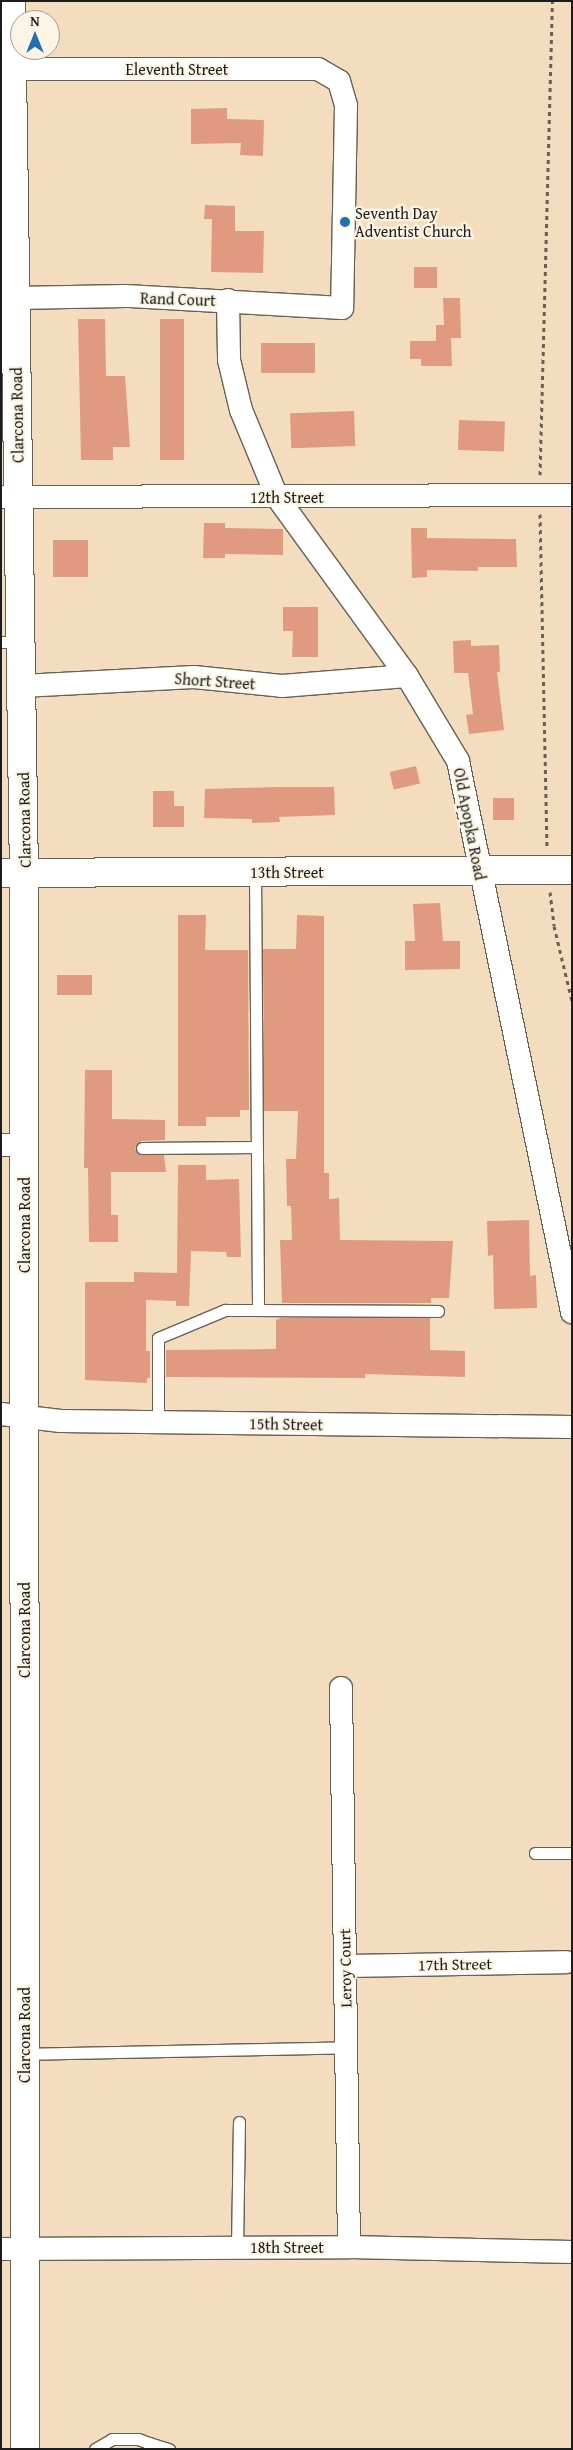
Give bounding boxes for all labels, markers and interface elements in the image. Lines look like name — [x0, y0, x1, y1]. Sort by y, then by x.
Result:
north arrow — [10, 10, 60, 60]
text: N — [30, 11, 40, 31]
street label: Eleventh Street — [126, 59, 228, 79]
place label: Seventh Day Adventist Church — [355, 203, 472, 241]
marker: Seventh Day Adventist Church — [339, 216, 351, 228]
street label: Rand Court — [140, 288, 216, 310]
street label: Clarcona Road — [7, 367, 27, 463]
street label: 12th Street — [250, 487, 324, 507]
street label: Short Street — [174, 669, 256, 693]
street label: Old Apopka Road — [450, 766, 490, 882]
street label: Clarcona Road — [14, 772, 34, 868]
street label: 13th Street — [250, 862, 324, 882]
street label: Clarcona Road — [14, 1177, 34, 1273]
street label: 15th Street — [249, 1414, 323, 1434]
street label: Clarcona Road — [14, 1582, 34, 1678]
street label: Leroy Court — [335, 1928, 355, 2008]
street label: 17th Street — [418, 1954, 492, 1974]
street label: Clarcona Road — [14, 1987, 34, 2083]
street label: 18th Street — [250, 2237, 324, 2257]

